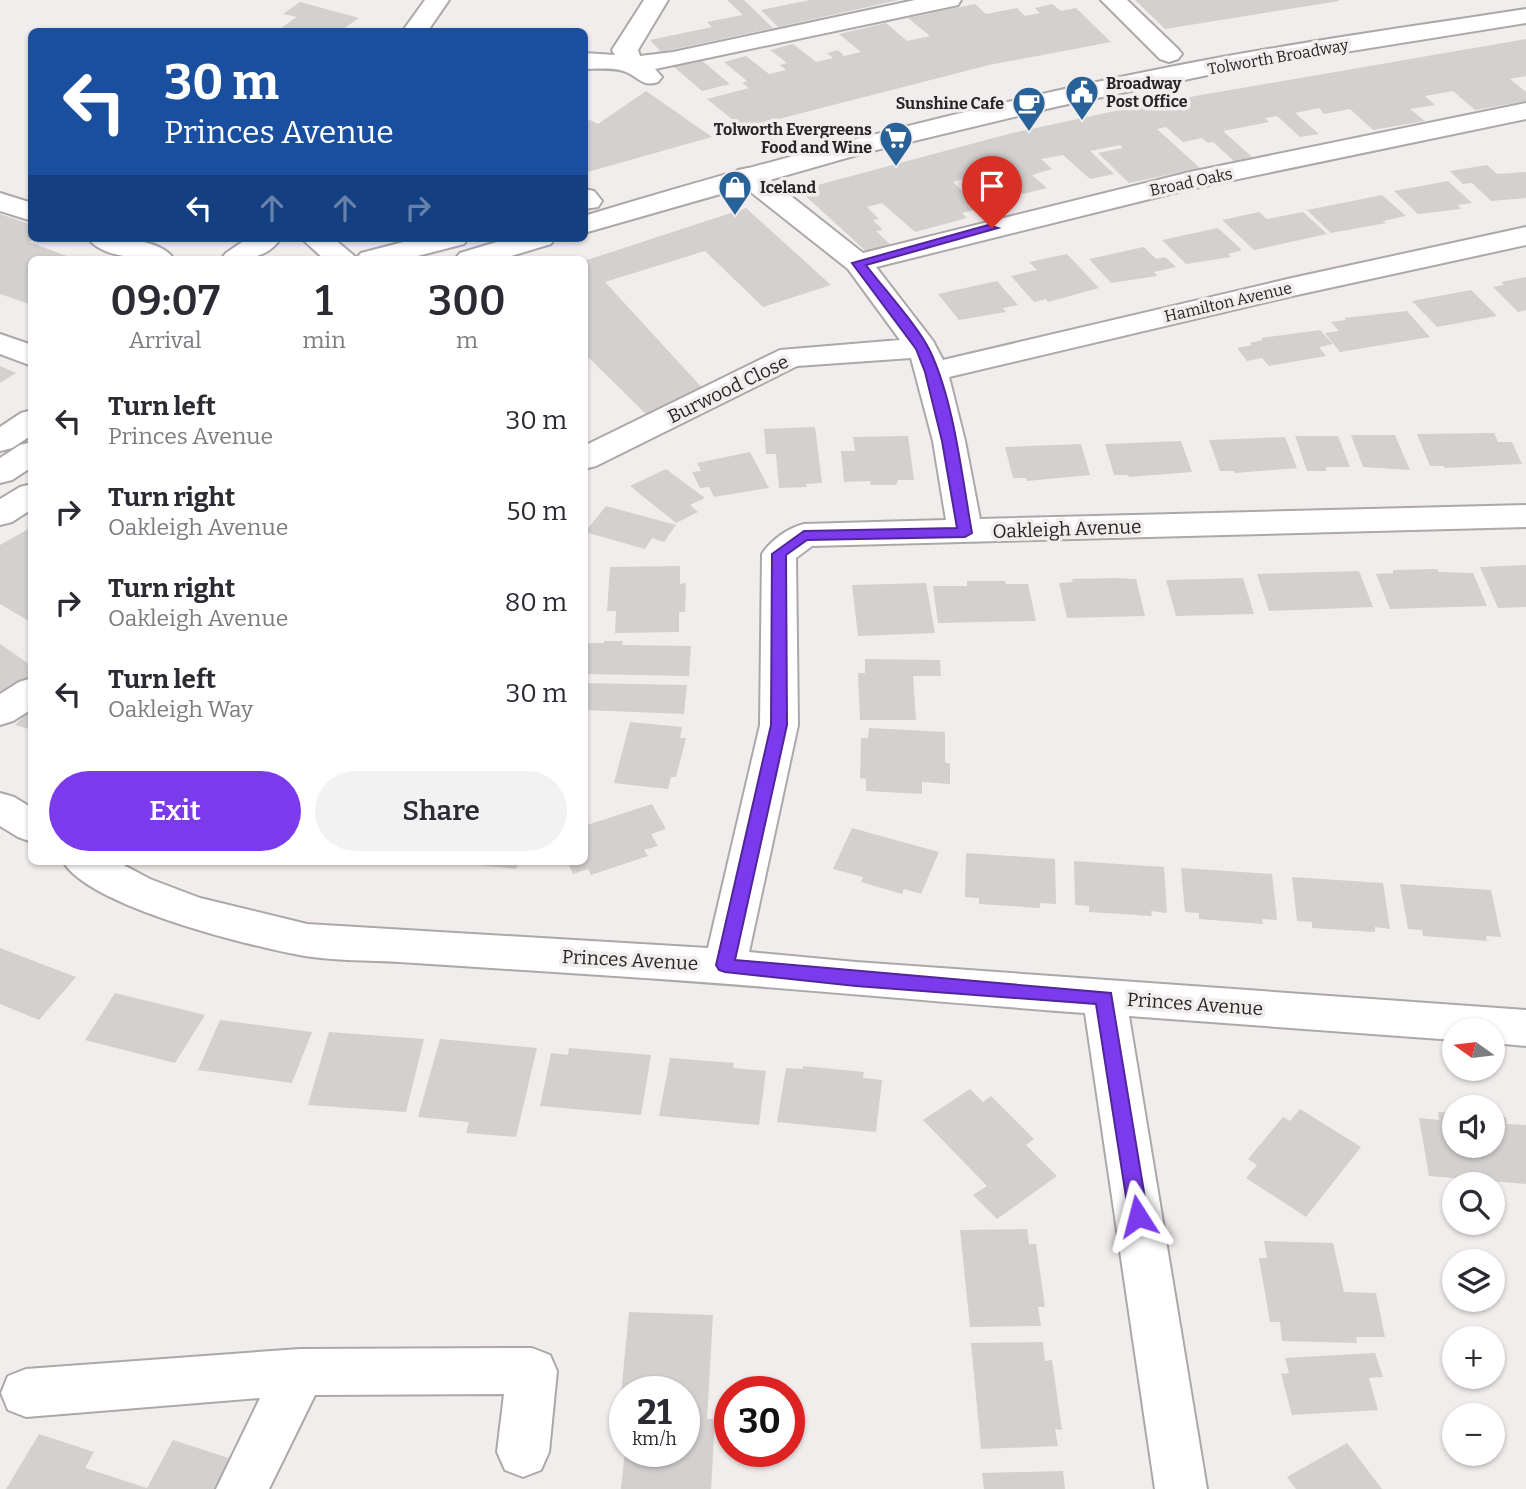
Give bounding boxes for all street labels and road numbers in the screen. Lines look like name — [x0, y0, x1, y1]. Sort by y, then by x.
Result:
street label: Tolworth Broadway — [1206, 35, 1350, 79]
street label: Broad Oaks — [1148, 164, 1234, 200]
street label: Hamilton Avenue — [1162, 278, 1294, 326]
street label: Burwood Close — [664, 350, 792, 428]
street label: Oakleigh Avenue — [992, 515, 1142, 543]
street label: Princes Avenue — [561, 945, 699, 975]
street label: Princes Avenue — [1126, 988, 1264, 1020]

